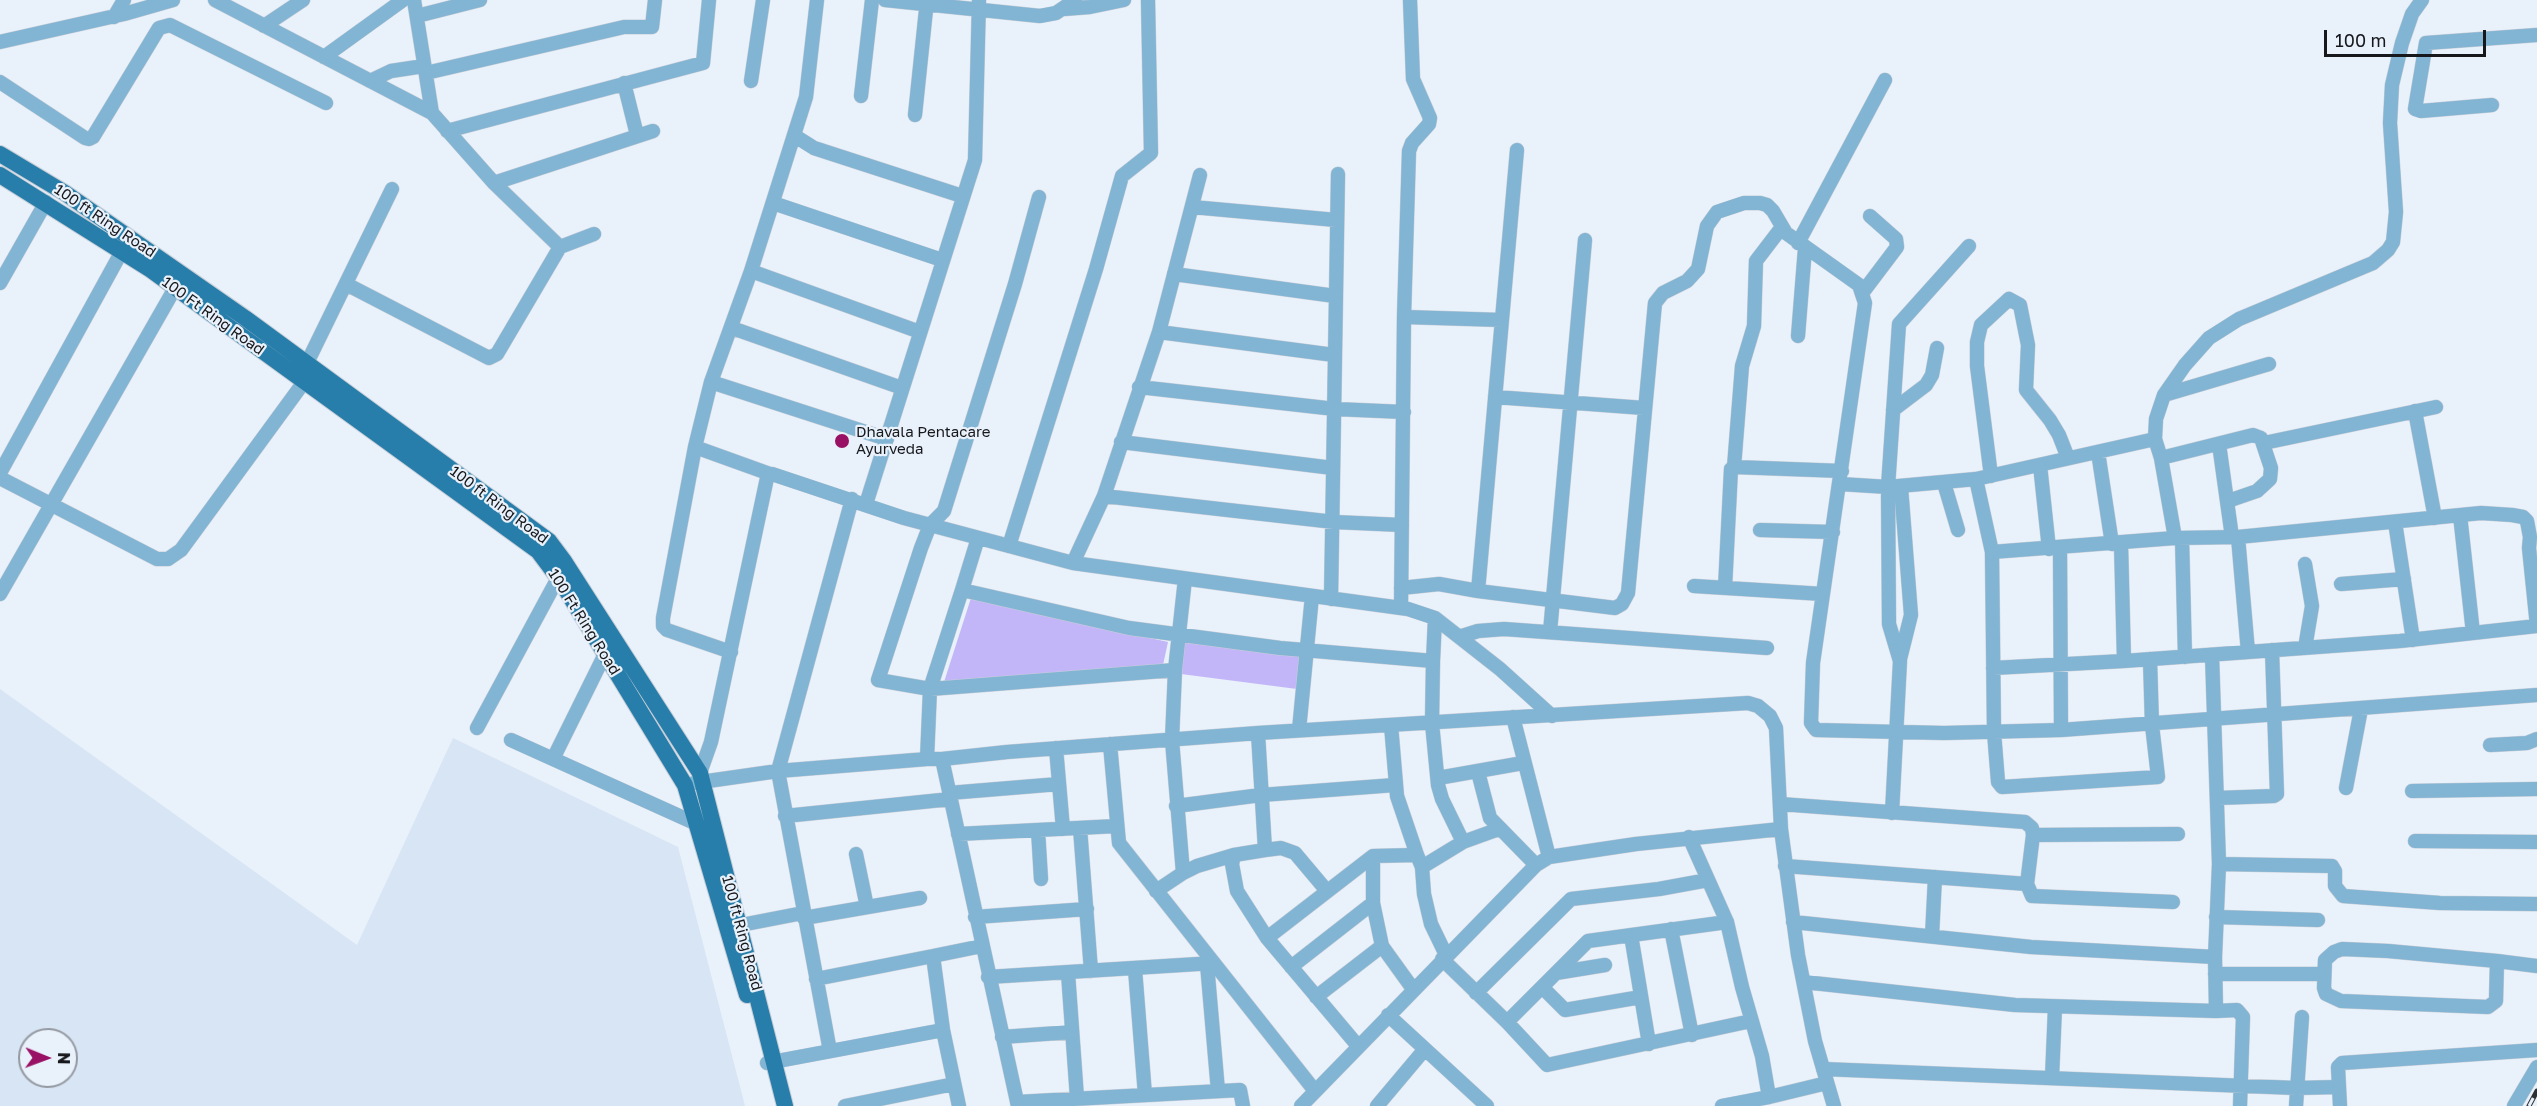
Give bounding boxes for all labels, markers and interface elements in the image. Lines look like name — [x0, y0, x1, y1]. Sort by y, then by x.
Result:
scale bar — [2327, 18, 2489, 56]
text: 100 m — [2335, 29, 2386, 51]
street label: 100 ft Ring Road — [51, 180, 159, 262]
street label: 100 Ft Ring Road — [159, 273, 267, 359]
place label: Dhavala Pentacare Ayurveda — [856, 423, 990, 458]
marker: Dhavala Pentacare Ayurveda — [833, 432, 851, 450]
street label: 100 ft Ring Road — [446, 462, 552, 548]
street label: 100 Ft Ring Road — [544, 566, 624, 678]
street label: 100 ft Ring Road — [718, 874, 766, 992]
north arrow — [18, 1028, 78, 1088]
text: N — [54, 1052, 74, 1065]

